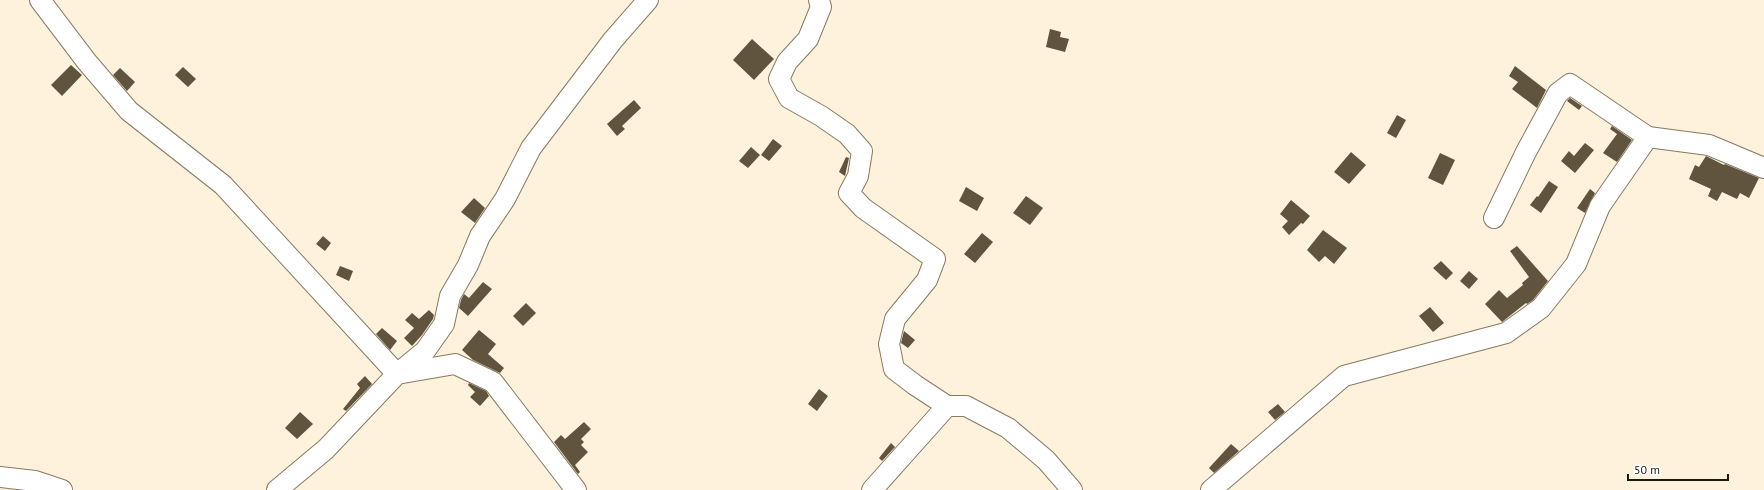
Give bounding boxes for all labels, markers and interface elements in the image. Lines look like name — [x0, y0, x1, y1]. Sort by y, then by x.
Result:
scale bar — [1628, 456, 1728, 482]
text: 50 m — [1634, 462, 1660, 477]

